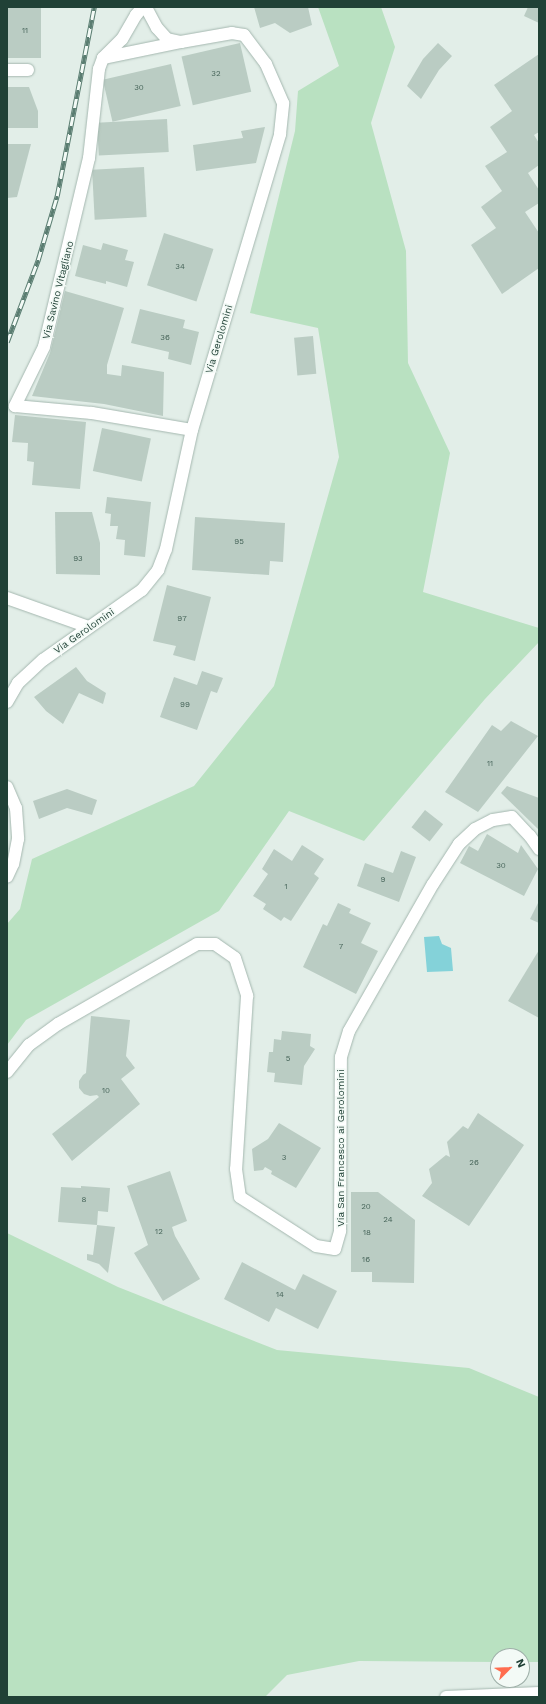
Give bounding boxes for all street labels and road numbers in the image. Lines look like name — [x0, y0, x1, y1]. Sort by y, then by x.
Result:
street label: Via Savino Vitagliano — [40, 239, 76, 341]
street label: Via Gerolomini — [203, 303, 235, 375]
street label: Via Gerolomini — [51, 606, 117, 656]
street label: Via San Francesco ai Gerolomini — [335, 1069, 347, 1227]

